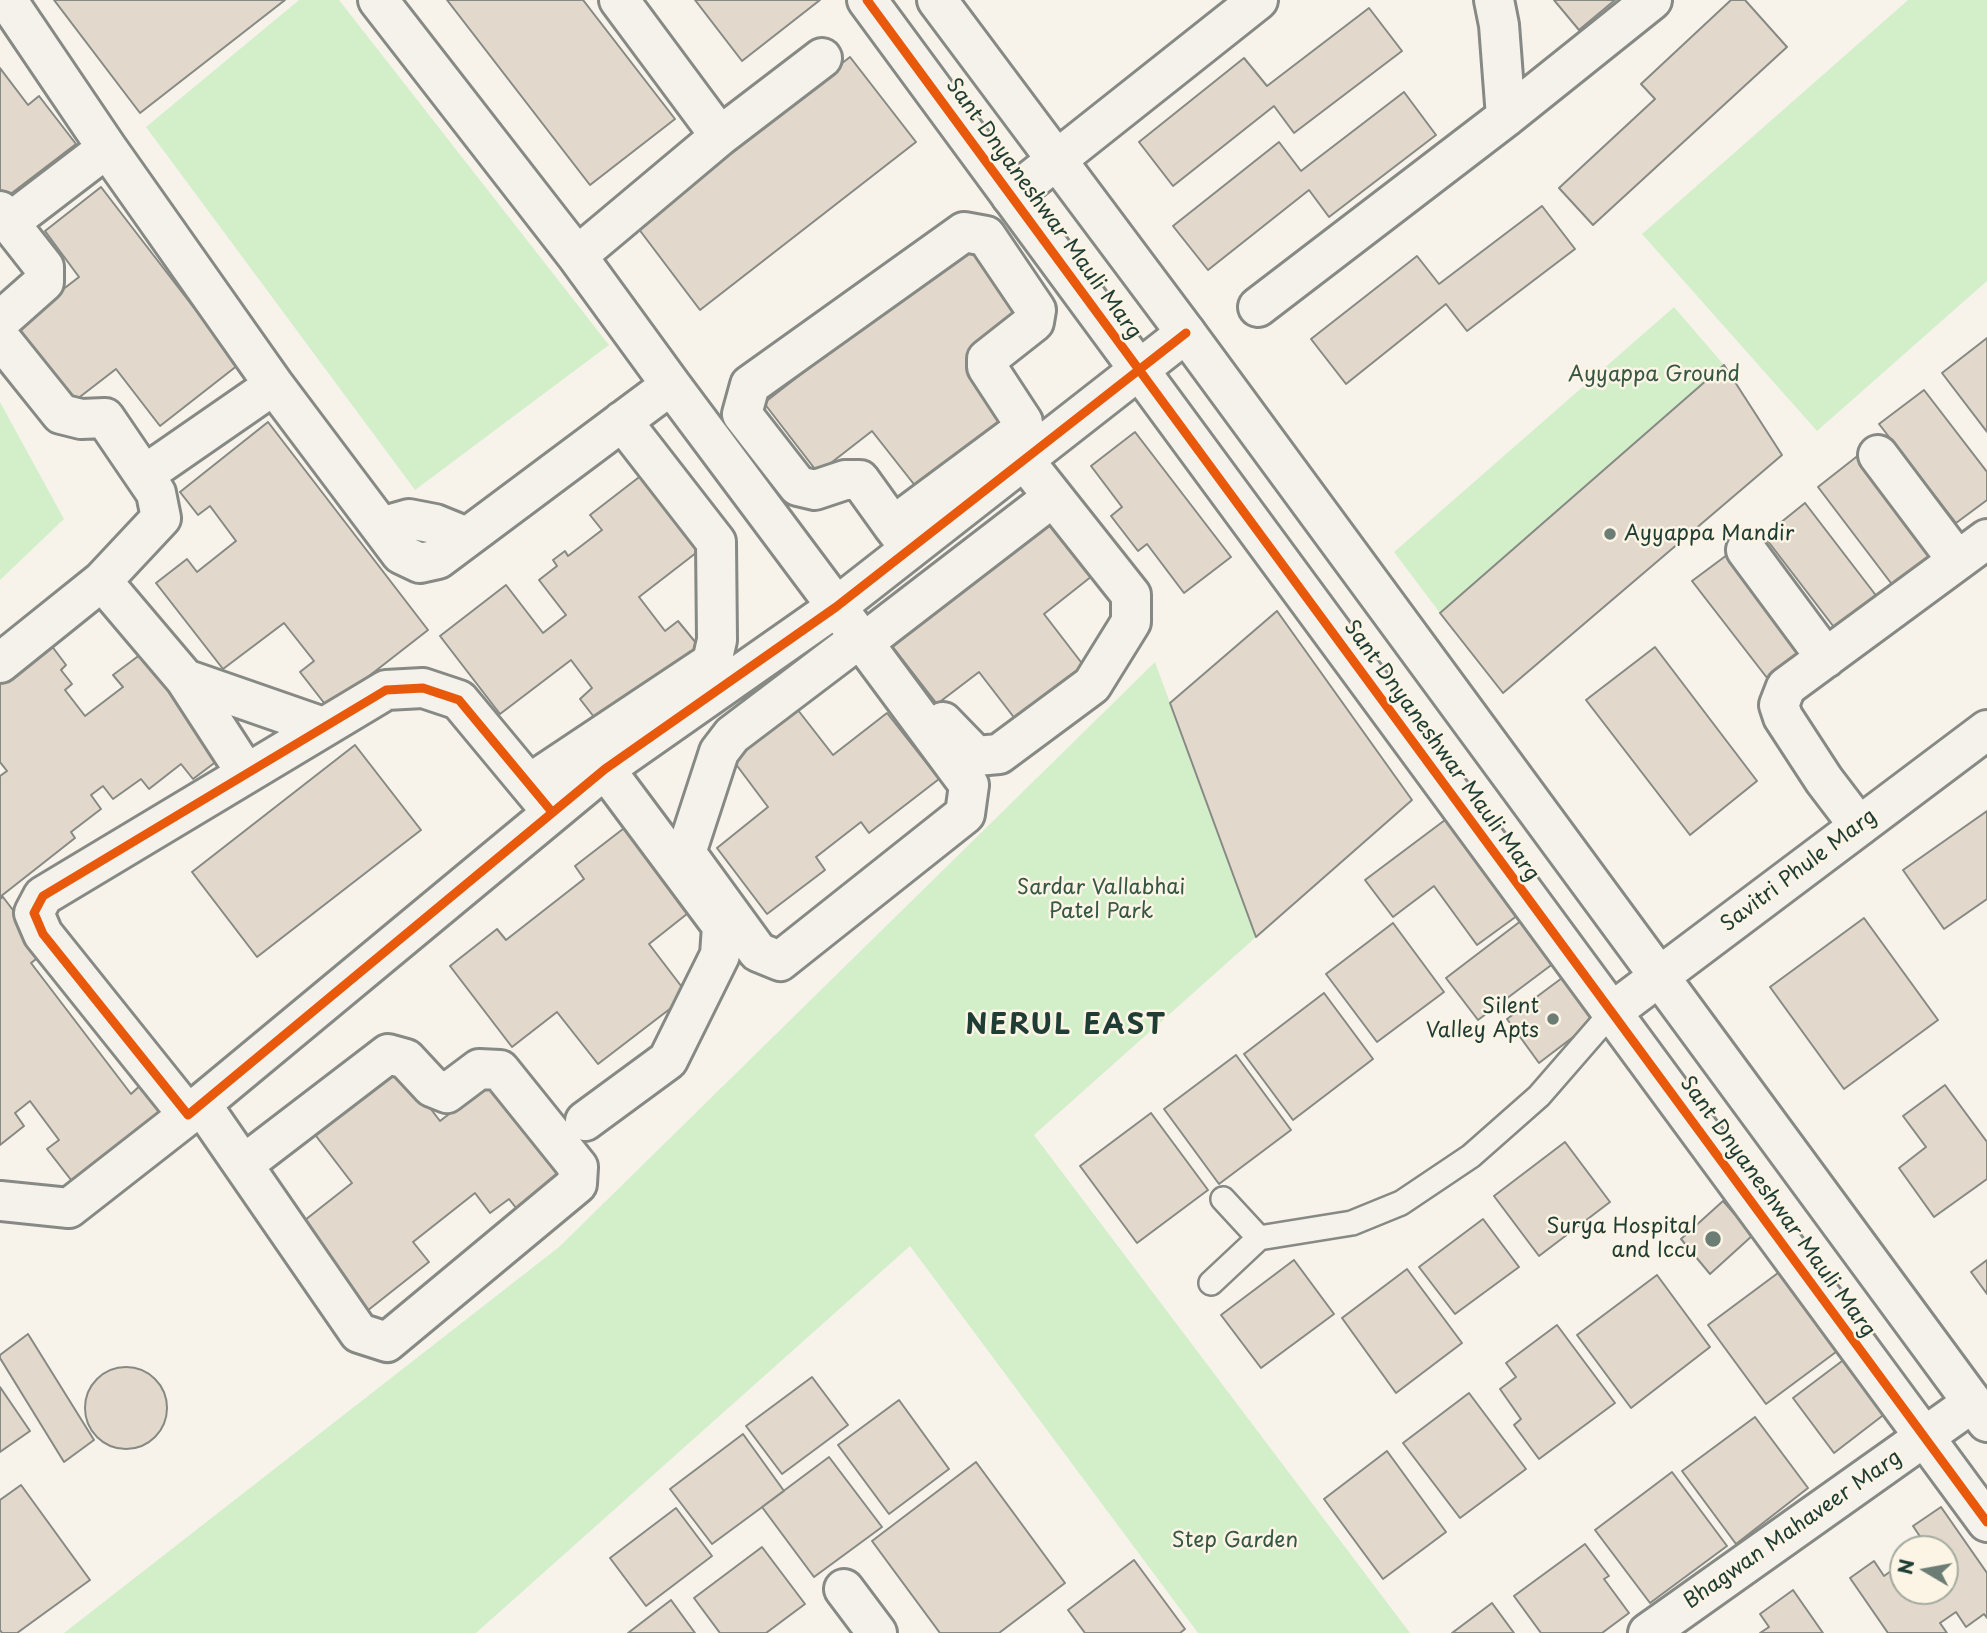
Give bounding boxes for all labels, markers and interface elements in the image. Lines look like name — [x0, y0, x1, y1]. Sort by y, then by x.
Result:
street label: Sant Dnyaneshwar Mauli Marg — [940, 74, 1146, 344]
park label: Ayyappa Ground — [1568, 362, 1740, 388]
place label: Ayyappa Mandir — [1624, 521, 1794, 547]
marker: Ayyappa Mandir — [1602, 526, 1618, 542]
street label: Sant Dnyaneshwar Mauli Marg — [1338, 616, 1544, 886]
street label: Savitri Phule Marg — [1716, 804, 1882, 938]
park label: Sardar Vallabhai Patel Park — [1017, 875, 1185, 925]
place label: Silent Valley Apts — [1426, 994, 1539, 1044]
district label: NERUL EAST — [967, 1009, 1165, 1043]
marker: Silent Valley Apts — [1545, 1011, 1561, 1027]
street label: Sant Dnyaneshwar Mauli Marg — [1674, 1072, 1880, 1342]
place label: Surya Hospital and Iccu — [1547, 1214, 1697, 1264]
marker: Surya Hospital and Iccu — [1703, 1229, 1723, 1249]
street label: Bhagwan Mahaveer Marg — [1679, 1445, 1907, 1615]
park label: Step Garden — [1172, 1528, 1298, 1554]
north arrow — [1889, 1535, 1959, 1605]
text: N — [1890, 1557, 1920, 1577]

